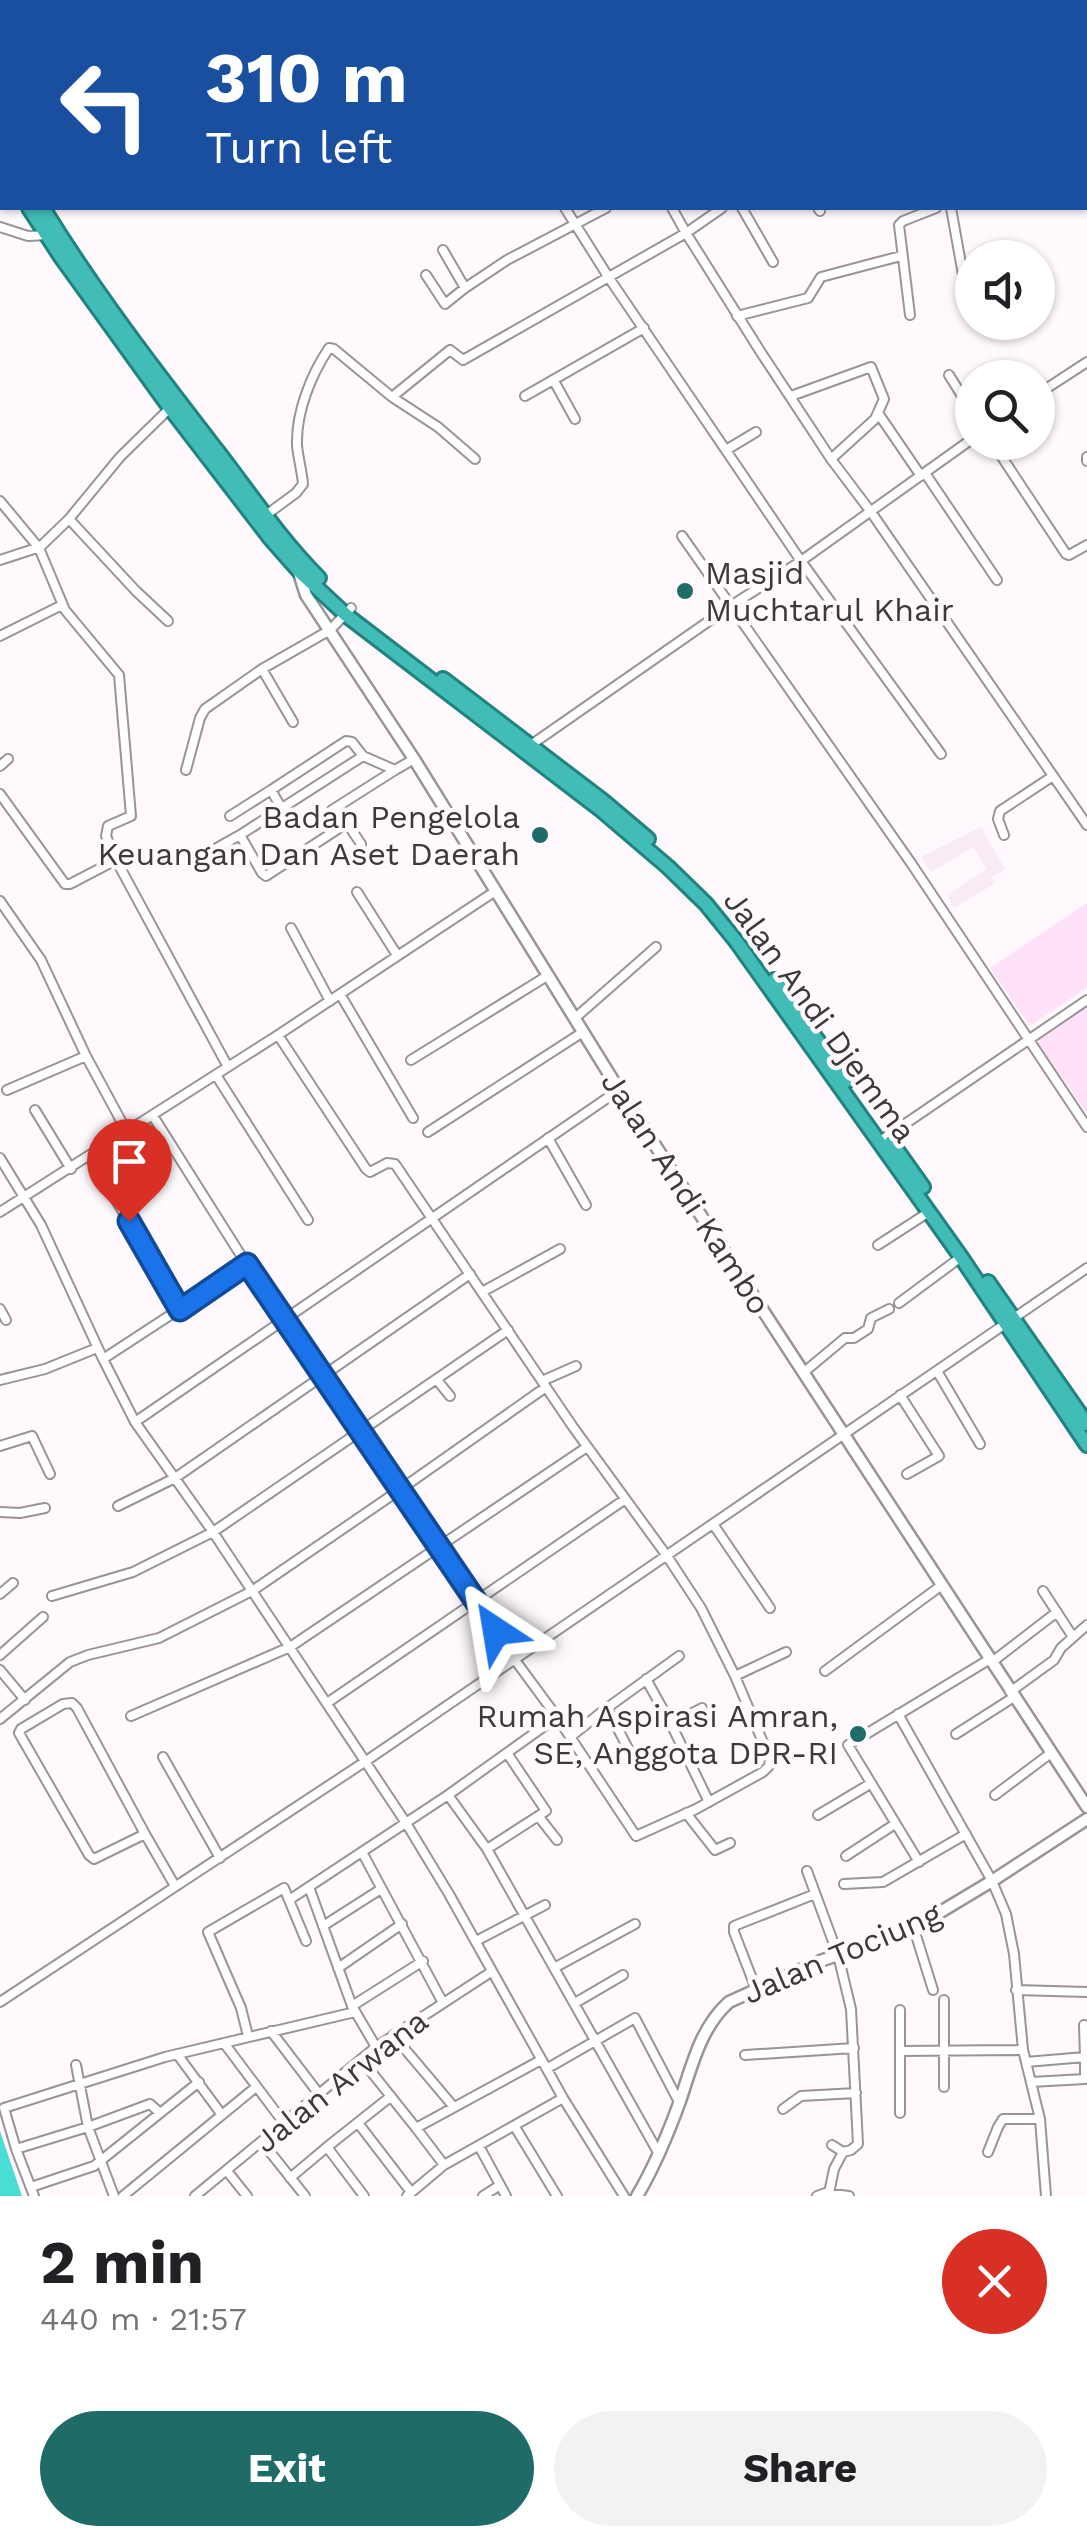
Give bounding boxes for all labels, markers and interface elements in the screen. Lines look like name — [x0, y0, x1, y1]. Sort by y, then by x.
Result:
text: 310 m — [205, 37, 408, 119]
icon: left — [40, 40, 170, 170]
text: Turn left — [205, 121, 392, 174]
map controls — [955, 240, 1055, 460]
button: sound — [955, 240, 1055, 340]
button: search — [955, 360, 1055, 460]
place label: Masjid Muchtarul Khair — [705, 554, 954, 629]
marker: Masjid Muchtarul Khair — [674, 580, 696, 602]
place label: Badan Pengelola Keuangan Dan Aset Daerah — [97, 798, 520, 873]
marker: Badan Pengelola Keuangan Dan Aset Daerah — [529, 824, 551, 846]
street label: Jalan Andi Djemma — [716, 883, 924, 1149]
street label: Jalan Andi Kambo — [593, 1064, 779, 1322]
pin — [87, 1119, 172, 1222]
icon: arrive — [102, 1134, 157, 1189]
position arrow — [444, 1579, 548, 1683]
place label: Rumah Aspirasi Amran, SE, Anggota DPR-RI — [476, 1697, 838, 1772]
marker: Rumah Aspirasi Amran, SE, Anggota DPR-RI — [847, 1723, 869, 1745]
street label: Jalan Tociung — [737, 1894, 948, 2012]
street label: Jalan Arwana — [247, 2002, 435, 2160]
text: 2 min — [40, 2227, 204, 2298]
button: close — [942, 2229, 1047, 2334]
text: 440 m · 21:57 — [40, 2300, 247, 2338]
button: Exit — [40, 2411, 534, 2526]
button: Share — [554, 2411, 1047, 2526]

